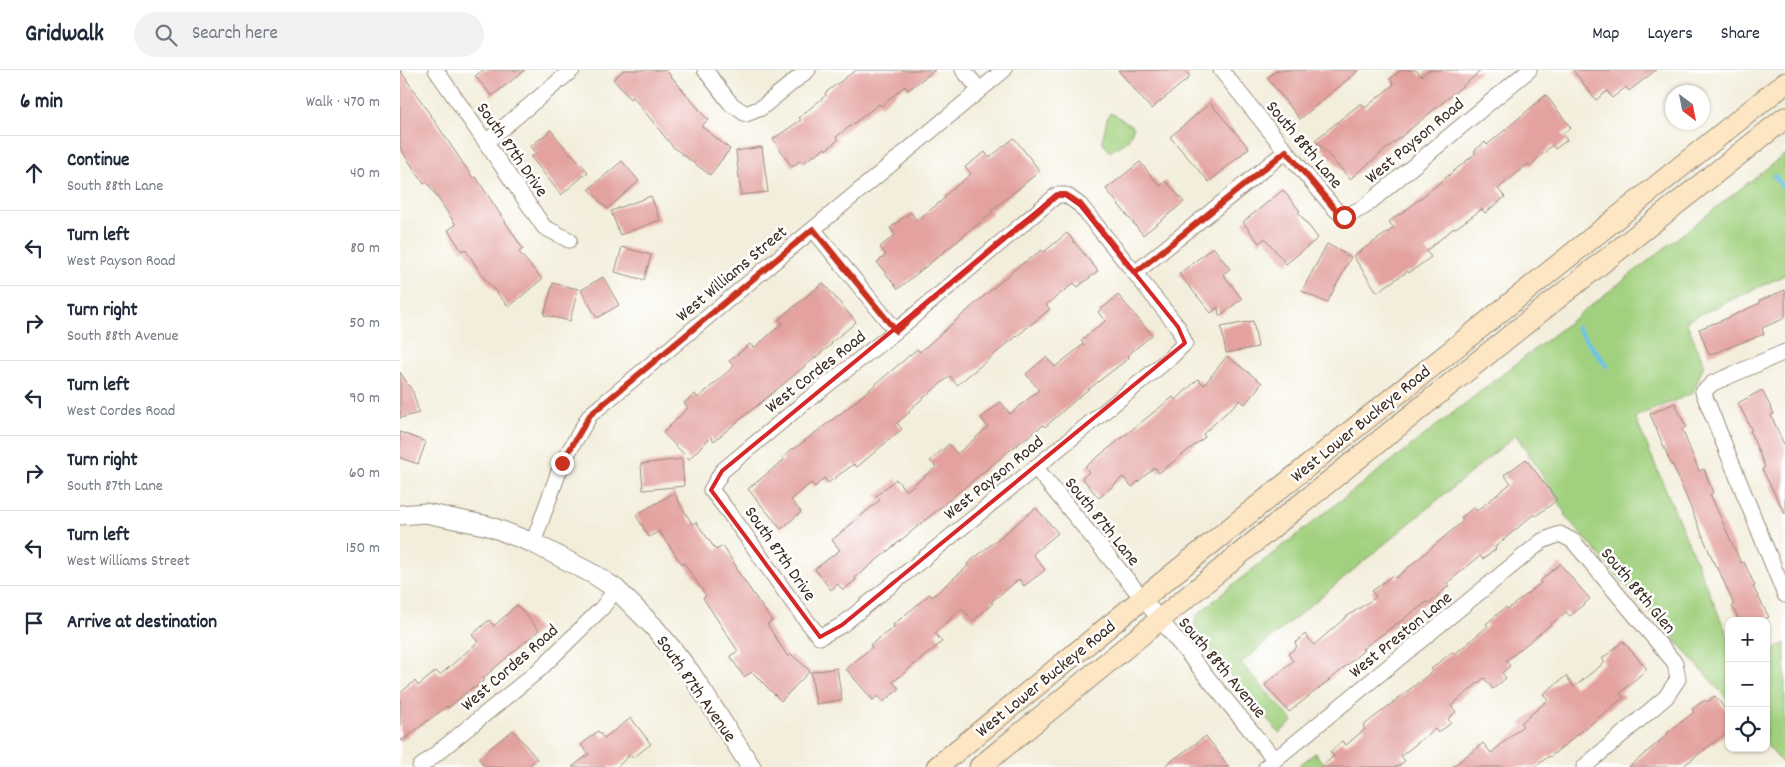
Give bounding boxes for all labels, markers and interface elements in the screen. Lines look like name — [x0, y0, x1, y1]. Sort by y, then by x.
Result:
search box — [134, 12, 484, 57]
text: Gridwalk — [25, 18, 104, 52]
icon: search — [152, 21, 180, 49]
text: Search here — [192, 21, 278, 48]
text: Map — [1592, 22, 1619, 47]
text: Layers — [1647, 22, 1693, 47]
text: Share — [1721, 22, 1760, 47]
north arrow — [1665, 85, 1710, 130]
text: 6 min — [20, 88, 63, 118]
text: Walk · 470 m — [306, 91, 380, 114]
street label: West Payson Road — [1361, 93, 1470, 191]
street label: South 88th Lane — [1259, 96, 1347, 195]
street label: South 87th Drive — [469, 98, 553, 203]
text: Continue — [67, 148, 129, 175]
icon: ahead — [20, 159, 48, 187]
text: 40 m — [350, 162, 380, 185]
text: South 88th Lane — [67, 175, 163, 198]
route start — [1333, 206, 1356, 229]
street label: West Williams Street — [672, 221, 794, 329]
text: Turn left — [67, 223, 130, 250]
icon: left — [20, 234, 48, 262]
text: 80 m — [350, 237, 380, 260]
text: West Payson Road — [67, 250, 176, 273]
text: Turn right — [67, 298, 138, 325]
icon: right — [20, 309, 48, 337]
text: 50 m — [349, 312, 380, 335]
text: South 88th Avenue — [67, 325, 178, 348]
street label: West Cordes Road — [761, 326, 872, 420]
street label: West Lower Buckeye Road — [1286, 360, 1437, 489]
text: Turn left — [67, 373, 130, 400]
icon: left — [20, 384, 48, 412]
text: 90 m — [349, 387, 380, 410]
text: West Cordes Road — [67, 400, 175, 423]
street label: West Payson Road — [939, 431, 1050, 527]
text: Turn right — [67, 448, 138, 475]
route end — [551, 452, 574, 475]
icon: right — [20, 459, 48, 487]
text: 60 m — [349, 462, 380, 485]
street label: South 87th Lane — [1057, 473, 1145, 572]
text: South 87th Lane — [67, 475, 163, 498]
street label: South 87th Drive — [737, 502, 821, 607]
text: Turn left — [67, 523, 130, 550]
icon: left — [20, 534, 48, 562]
text: 150 m — [346, 537, 380, 560]
street label: South 88th Glen — [1594, 543, 1681, 640]
text: West Williams Street — [67, 550, 190, 573]
street label: West Preston Lane — [1345, 587, 1458, 685]
icon: arrive — [20, 609, 48, 637]
text: Arrive at destination — [67, 610, 217, 637]
street label: South 88th Avenue — [1171, 613, 1271, 725]
street label: West Lower Buckeye Road — [971, 615, 1122, 744]
map controls — [1725, 617, 1770, 752]
button: + — [1725, 617, 1770, 662]
street label: West Cordes Road — [456, 619, 565, 718]
street label: South 87th Avenue — [649, 631, 741, 748]
button: − — [1725, 662, 1770, 707]
button: locate — [1725, 707, 1770, 752]

